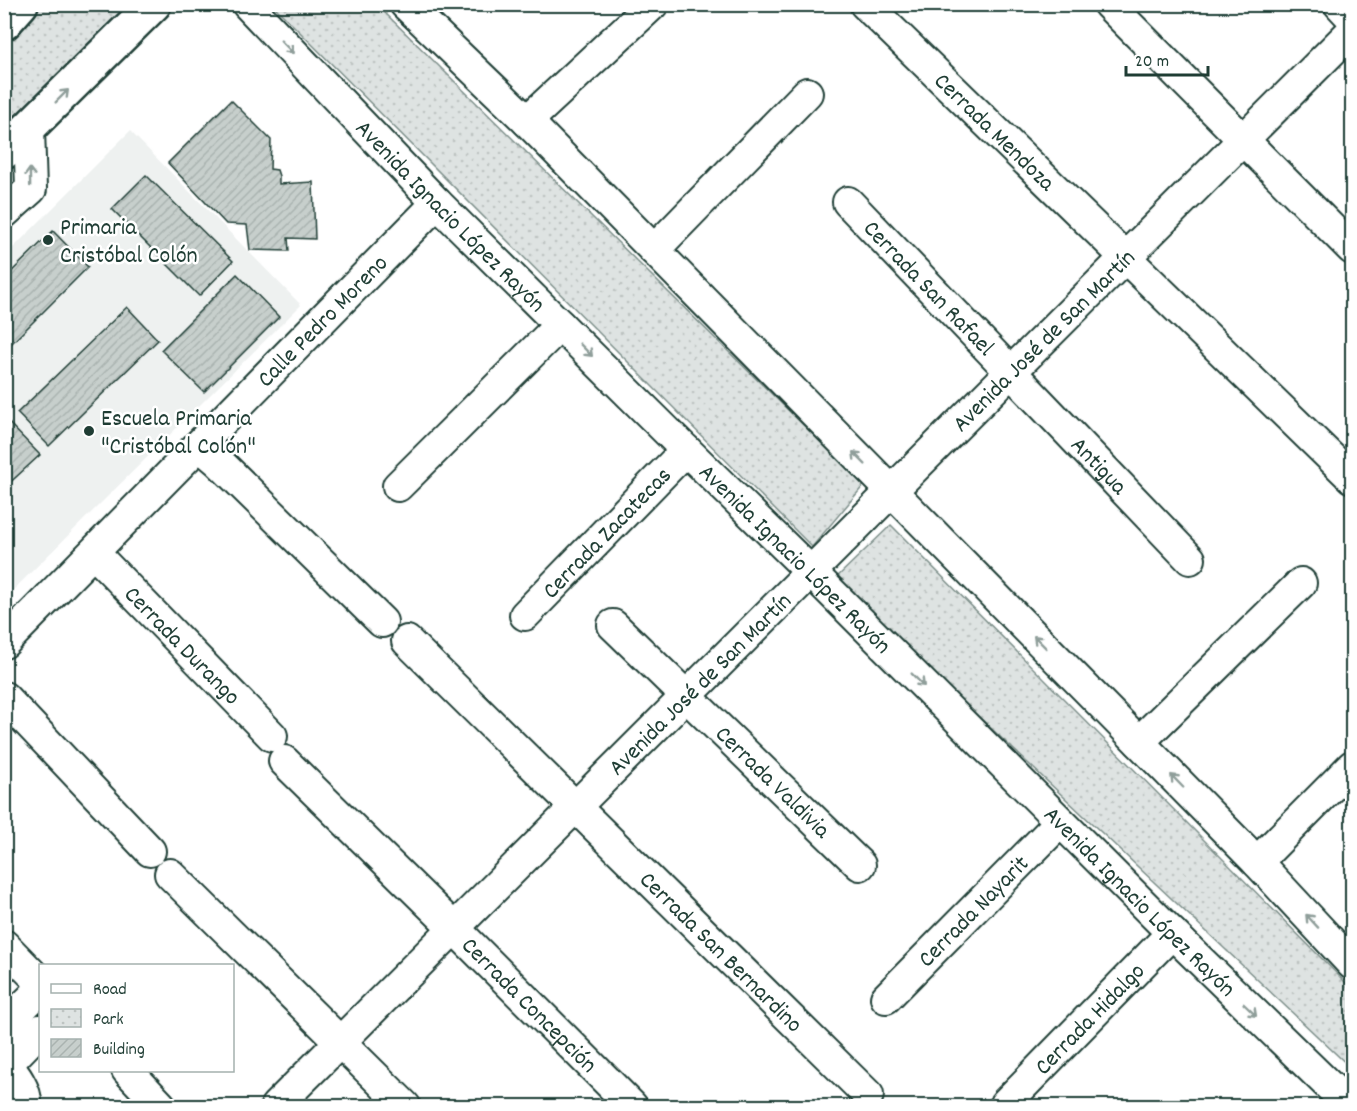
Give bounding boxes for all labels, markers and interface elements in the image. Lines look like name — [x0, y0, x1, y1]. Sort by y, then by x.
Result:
one-way arrow — [280, 39, 294, 54]
scale bar — [1126, 39, 1208, 77]
text: 20 m — [1135, 50, 1169, 75]
street label: Cerrada Mendoza — [925, 66, 1062, 201]
one-way arrow — [54, 89, 69, 104]
street label: Avenida Ignacio López Rayón — [346, 113, 552, 322]
one-way arrow — [25, 167, 36, 187]
place label: Primaria Cristóbal Colón — [60, 212, 198, 274]
street label: Cerrada San Rafael — [854, 214, 1001, 365]
marker: Primaria Cristóbal Colón — [41, 233, 55, 247]
street label: Avenida José de San Martín — [946, 243, 1144, 441]
street label: Calle Pedro Moreno — [251, 248, 397, 396]
one-way arrow — [578, 343, 593, 358]
place label: Escuela Primaria "Cristóbal Colón" — [101, 403, 256, 465]
marker: Escuela Primaria "Cristóbal Colón" — [82, 424, 96, 438]
street label: Antigua — [1061, 430, 1135, 504]
one-way arrow — [851, 451, 866, 466]
street label: Avenida Ignacio López Rayón — [690, 457, 898, 663]
street label: Cerrada Zacatecas — [536, 460, 681, 608]
street label: Cerrada Durango — [115, 580, 247, 714]
street label: Avenida José de San Martín — [602, 586, 801, 785]
one-way arrow — [1033, 634, 1047, 649]
one-way arrow — [911, 672, 926, 687]
street label: Cerrada Valdivia — [706, 719, 838, 848]
one-way arrow — [1170, 773, 1184, 788]
street label: Avenida Ignacio López Rayón — [1034, 800, 1242, 1006]
street label: Cerrada Nayarit — [911, 849, 1038, 976]
street label: Cerrada San Bernardino — [630, 865, 809, 1042]
one-way arrow — [1306, 914, 1320, 929]
street label: Cerrada Concepción — [452, 931, 604, 1082]
street label: Cerrada Hidalgo — [1028, 956, 1154, 1084]
legend — [39, 964, 234, 1072]
text: Road — [93, 978, 127, 1003]
one-way arrow — [1243, 1002, 1258, 1017]
text: Park — [93, 1008, 124, 1033]
text: Building — [93, 1038, 145, 1063]

